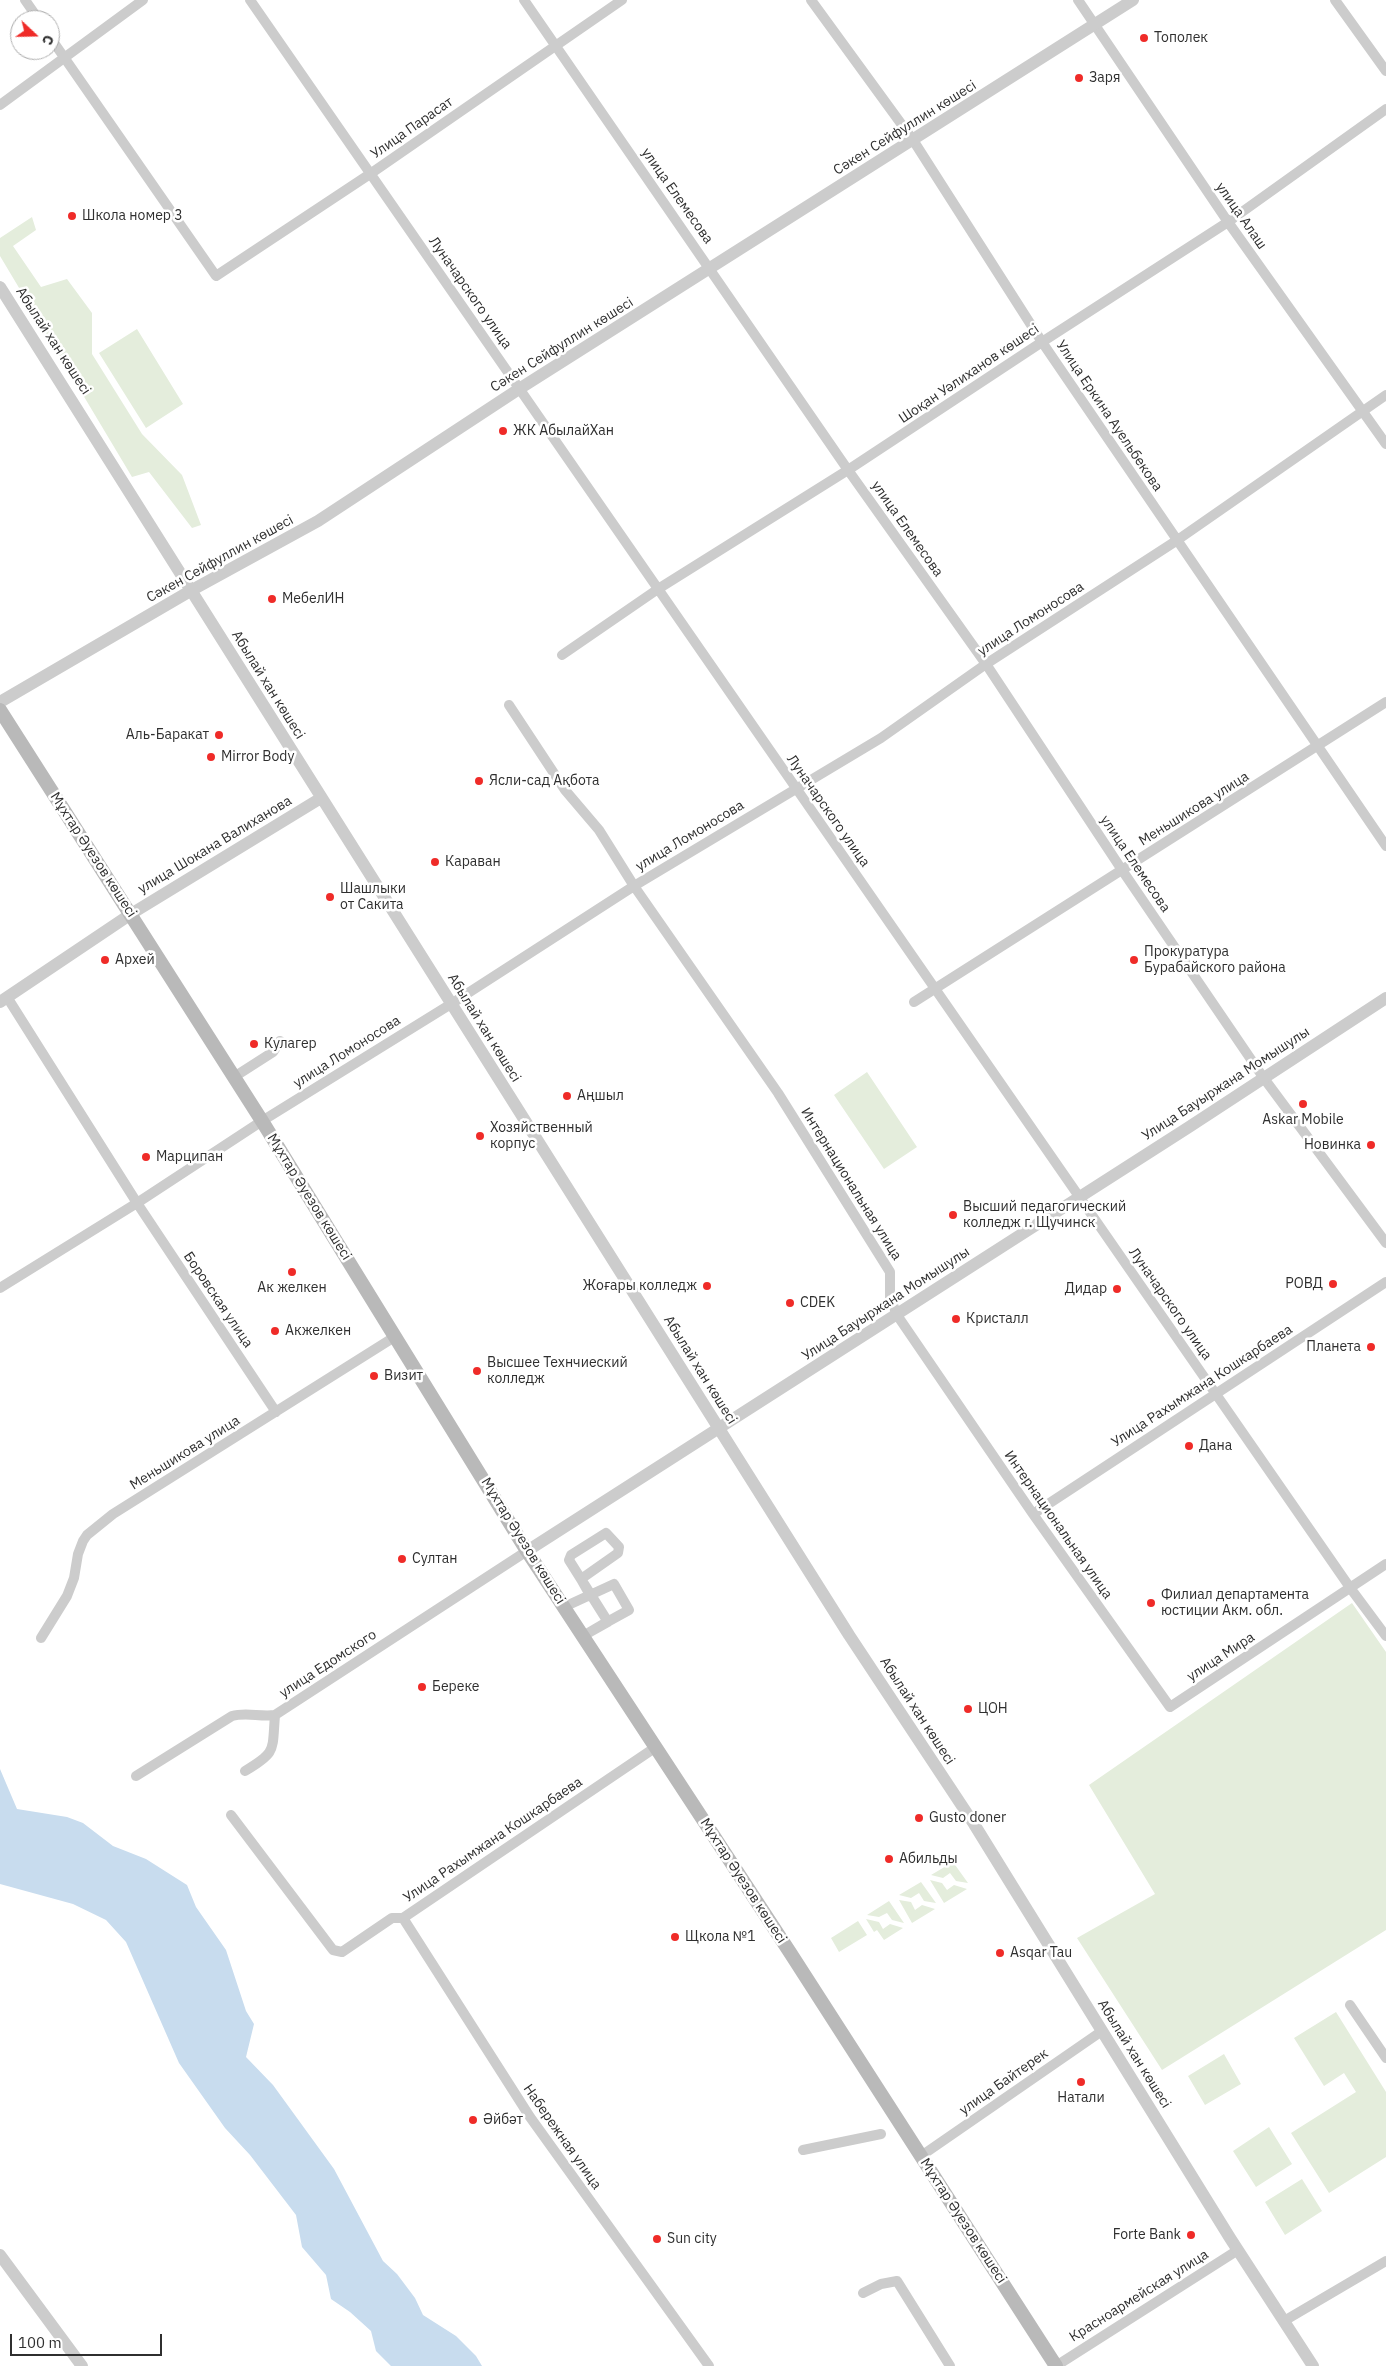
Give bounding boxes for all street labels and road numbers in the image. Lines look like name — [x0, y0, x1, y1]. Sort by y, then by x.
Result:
street label: Сәкен Сейфуллин көшесі — [831, 77, 979, 179]
street label: Улица Парасат — [368, 93, 456, 163]
street label: улица Елемесова — [638, 145, 716, 247]
street label: улица Алаш — [1212, 179, 1270, 253]
street label: Луначарского улица — [425, 234, 515, 352]
street label: Абылай хан көшесі — [12, 284, 94, 398]
street label: Сәкен Сейфуллин көшесі — [488, 294, 636, 396]
street label: Шоқан Уәлиханов көшесі — [896, 321, 1042, 427]
street label: Улица Еркина Ауельбекова — [1052, 337, 1166, 495]
street label: улица Елемесова — [868, 478, 946, 580]
street label: Сәкен Сейфуллин көшесі — [144, 512, 296, 606]
street label: улица Ломоносова — [975, 578, 1087, 660]
street label: Абылай хан көшесі — [228, 628, 308, 742]
street label: Луначарского улица — [783, 752, 873, 870]
street label: Меньшикова улица — [1136, 768, 1252, 850]
street label: Мұхтар Әуезов көшесі — [46, 789, 140, 921]
street label: улица Шокана Валиханова — [135, 792, 295, 898]
street label: улица Ломоносова — [633, 797, 747, 875]
street label: улица Елемесова — [1096, 812, 1174, 916]
street label: Абылай хан көшесі — [444, 971, 524, 1085]
street label: улица Ломоносова — [290, 1012, 404, 1092]
street label: Улица Бауыржана Момышулы — [1139, 1023, 1313, 1145]
street label: Интернациональная улица — [797, 1105, 905, 1263]
street label: Мұхтар Әуезов көшесі — [263, 1131, 355, 1263]
street label: Улица Бауыржана Момышулы — [799, 1243, 973, 1365]
street label: Луначарского улица — [1125, 1245, 1215, 1363]
street label: Боровская улица — [180, 1249, 256, 1351]
street label: Абылай хан көшесі — [660, 1313, 740, 1427]
street label: Улица Рахымжана Кошкарбаева — [1108, 1321, 1296, 1451]
street label: Меньшикова улица — [127, 1412, 243, 1494]
street label: Интернациональная улица — [1000, 1448, 1116, 1602]
street label: Мұхтар Әуезов көшесі — [477, 1475, 569, 1607]
street label: улица Едомского — [276, 1626, 380, 1702]
street label: улица Мира — [1184, 1629, 1258, 1685]
street label: Абылай хан көшесі — [876, 1654, 958, 1768]
street label: Улица Рахымжана Кошкарбаева — [400, 1774, 586, 1906]
street label: Мұхтар Әуезов көшесі — [696, 1815, 790, 1947]
street label: Абылай хан көшесі — [1094, 1997, 1174, 2111]
street label: улица Байтерек — [956, 2045, 1052, 2119]
street label: Набережная улица — [519, 2081, 605, 2193]
street label: Мұхтар Әуезов көшесі — [916, 2155, 1010, 2287]
street label: Красноармейская улица — [1066, 2246, 1212, 2346]

